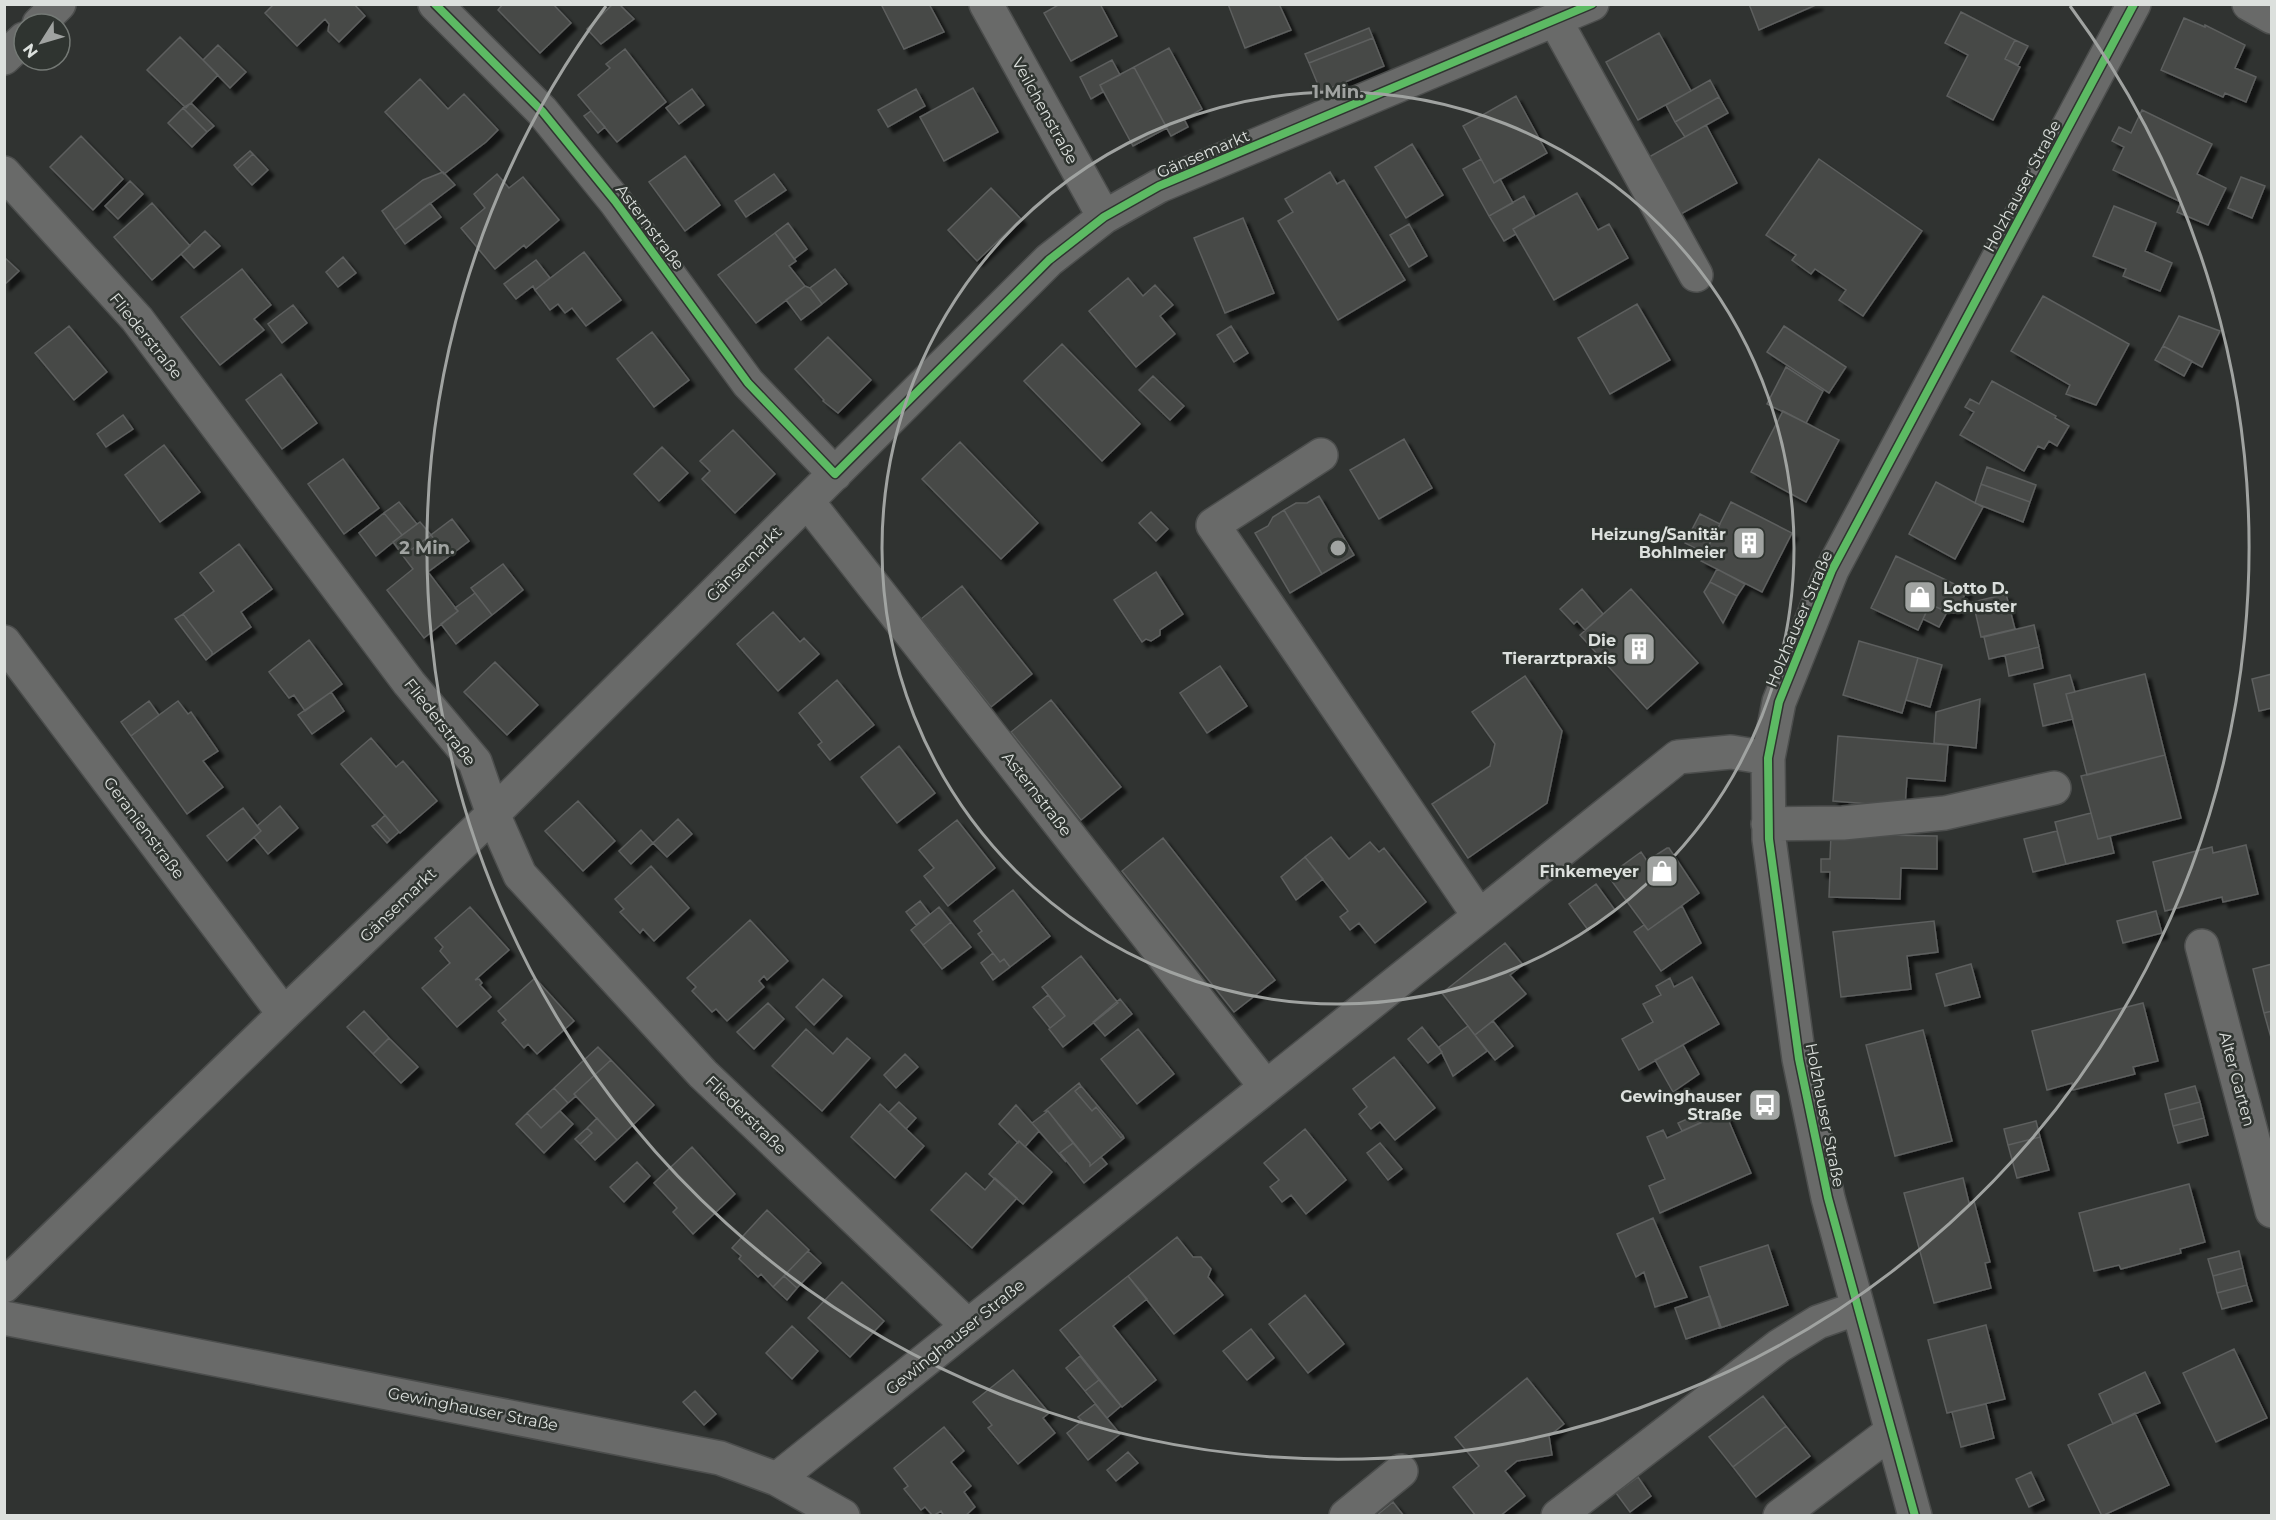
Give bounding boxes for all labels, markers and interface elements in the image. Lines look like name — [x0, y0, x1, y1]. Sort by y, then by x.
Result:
north arrow — [12, 12, 72, 72]
text: N — [19, 40, 42, 62]
street label: Veilchenstraße — [1008, 55, 1082, 167]
text: 1 Min. — [1312, 81, 1364, 103]
street label: Holzhauser Straße — [1979, 117, 2065, 255]
street label: Gänsemarkt — [1154, 126, 1253, 182]
street label: Asternstraße — [612, 181, 688, 273]
street label: Fliederstraße — [106, 289, 186, 383]
street label: Gänsemarkt — [702, 522, 786, 606]
place label: Heizung/Sanitär Bohlmeier — [1591, 525, 1726, 562]
building icon: Heizung/Sanitär Bohlmeier — [1731, 525, 1767, 561]
text: 2 Min. — [399, 537, 455, 559]
centre of rings — [1328, 538, 1348, 558]
street label: Holzhauser Straße — [1762, 548, 1836, 690]
shop icon: Lotto D. Schuster — [1902, 579, 1938, 615]
place label: Lotto D. Schuster — [1943, 579, 2017, 616]
place label: Die Tierarztpraxis — [1502, 631, 1616, 668]
building icon: Die Tierarztpraxis — [1621, 631, 1657, 667]
street label: Fliederstraße — [400, 675, 480, 769]
street label: Asternstraße — [998, 748, 1076, 840]
street label: Geranienstraße — [99, 773, 189, 883]
shop icon: Finkemeyer — [1644, 853, 1680, 889]
place label: Finkemeyer — [1539, 862, 1639, 881]
street label: Gänsemarkt — [356, 863, 441, 946]
street label: Alter Garten — [2215, 1030, 2259, 1128]
street label: Holzhauser Straße — [1802, 1041, 1848, 1189]
street label: Fliederstraße — [702, 1072, 790, 1158]
place label: Gewinghauser Straße — [1620, 1087, 1742, 1124]
bus stop icon: Gewinghauser Straße — [1747, 1087, 1783, 1123]
street label: Gewinghauser Straße — [882, 1275, 1028, 1399]
street label: Gewinghauser Straße — [386, 1383, 560, 1435]

